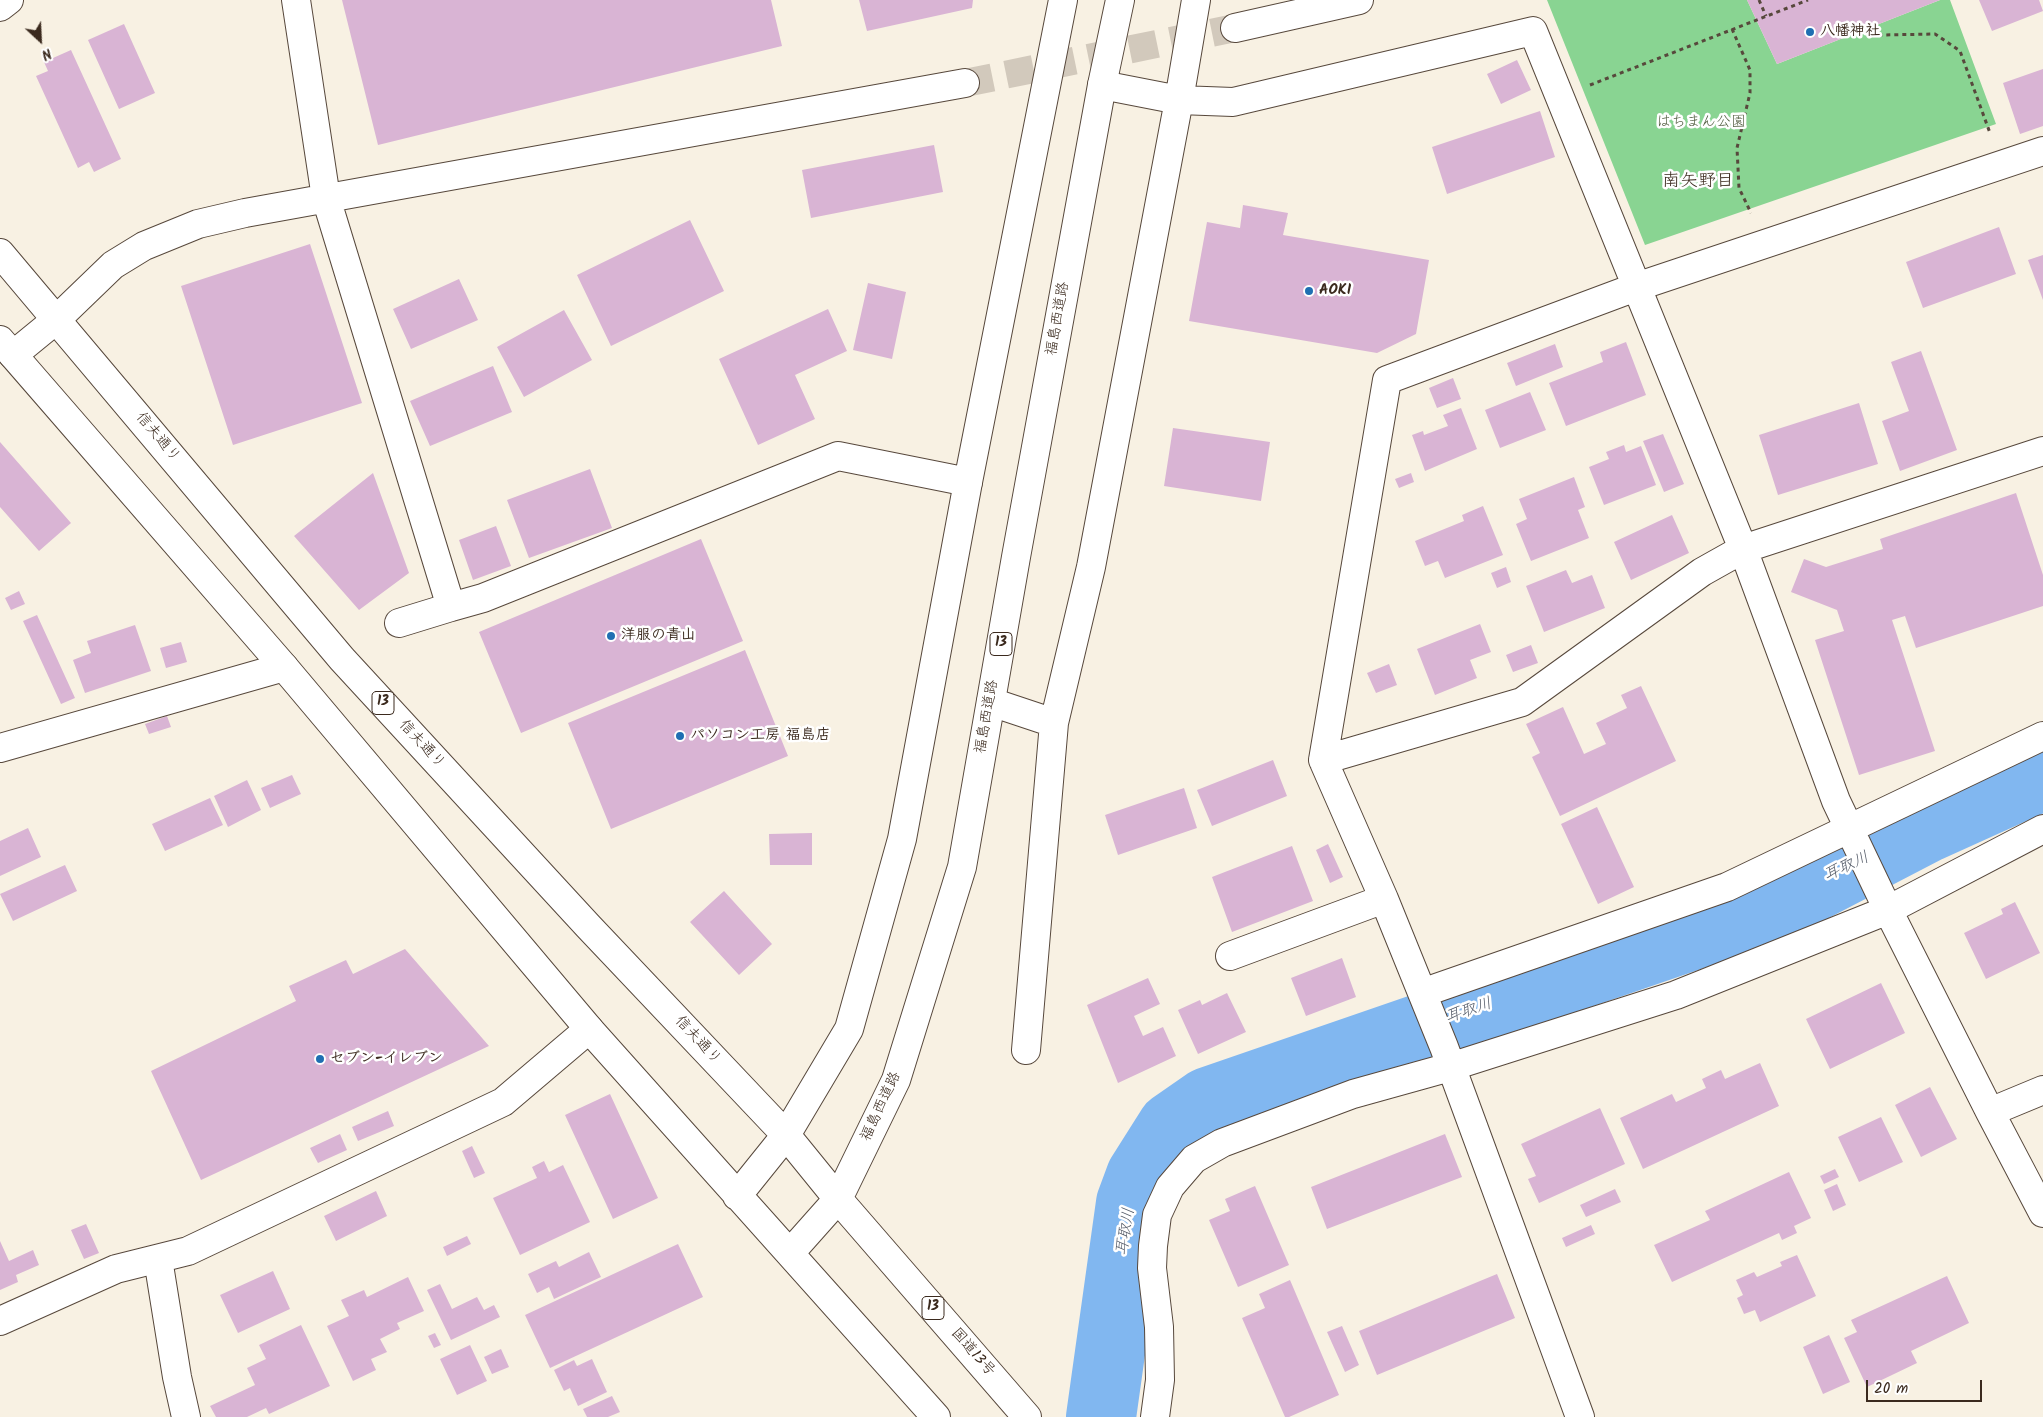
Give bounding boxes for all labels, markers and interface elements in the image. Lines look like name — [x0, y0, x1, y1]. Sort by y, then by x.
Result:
north arrow — [15, 15, 65, 65]
place label: 八幡神社 — [1820, 23, 1880, 41]
marker: 八幡神社 — [1804, 26, 1816, 38]
text: N — [38, 42, 55, 65]
park label: はちまん公園 — [1656, 114, 1746, 132]
district label: 南矢野目 — [1662, 172, 1734, 194]
street label: 福島西道路 — [1044, 281, 1074, 357]
place label: AOKI — [1319, 282, 1351, 300]
marker: AOKI — [1303, 285, 1315, 297]
street label: 信夫通り — [131, 409, 183, 467]
place label: 洋服の青山 — [621, 627, 696, 645]
marker: 洋服の青山 — [605, 630, 617, 642]
road number: 13 — [990, 633, 1012, 656]
street label: 福島西道路 — [973, 679, 1003, 755]
road number: 13 — [372, 691, 394, 714]
street label: 信夫通り — [394, 717, 448, 773]
place label: パソコン工房 福島店 — [690, 727, 831, 745]
marker: パソコン工房 福島店 — [674, 730, 686, 742]
water label: 耳取川 — [1821, 849, 1873, 887]
water label: 耳取川 — [1443, 995, 1495, 1029]
street label: 信夫通り — [670, 1013, 724, 1069]
place label: セブン-イレブン — [330, 1050, 443, 1068]
marker: セブン-イレブン — [314, 1053, 326, 1065]
street label: 福島西道路 — [858, 1069, 906, 1145]
water label: 耳取川 — [1114, 1207, 1140, 1257]
road number: 13 — [922, 1296, 944, 1320]
street label: 国道13号 — [946, 1325, 998, 1381]
scale bar — [1868, 1370, 1984, 1402]
text: 20 m — [1874, 1377, 1908, 1401]

